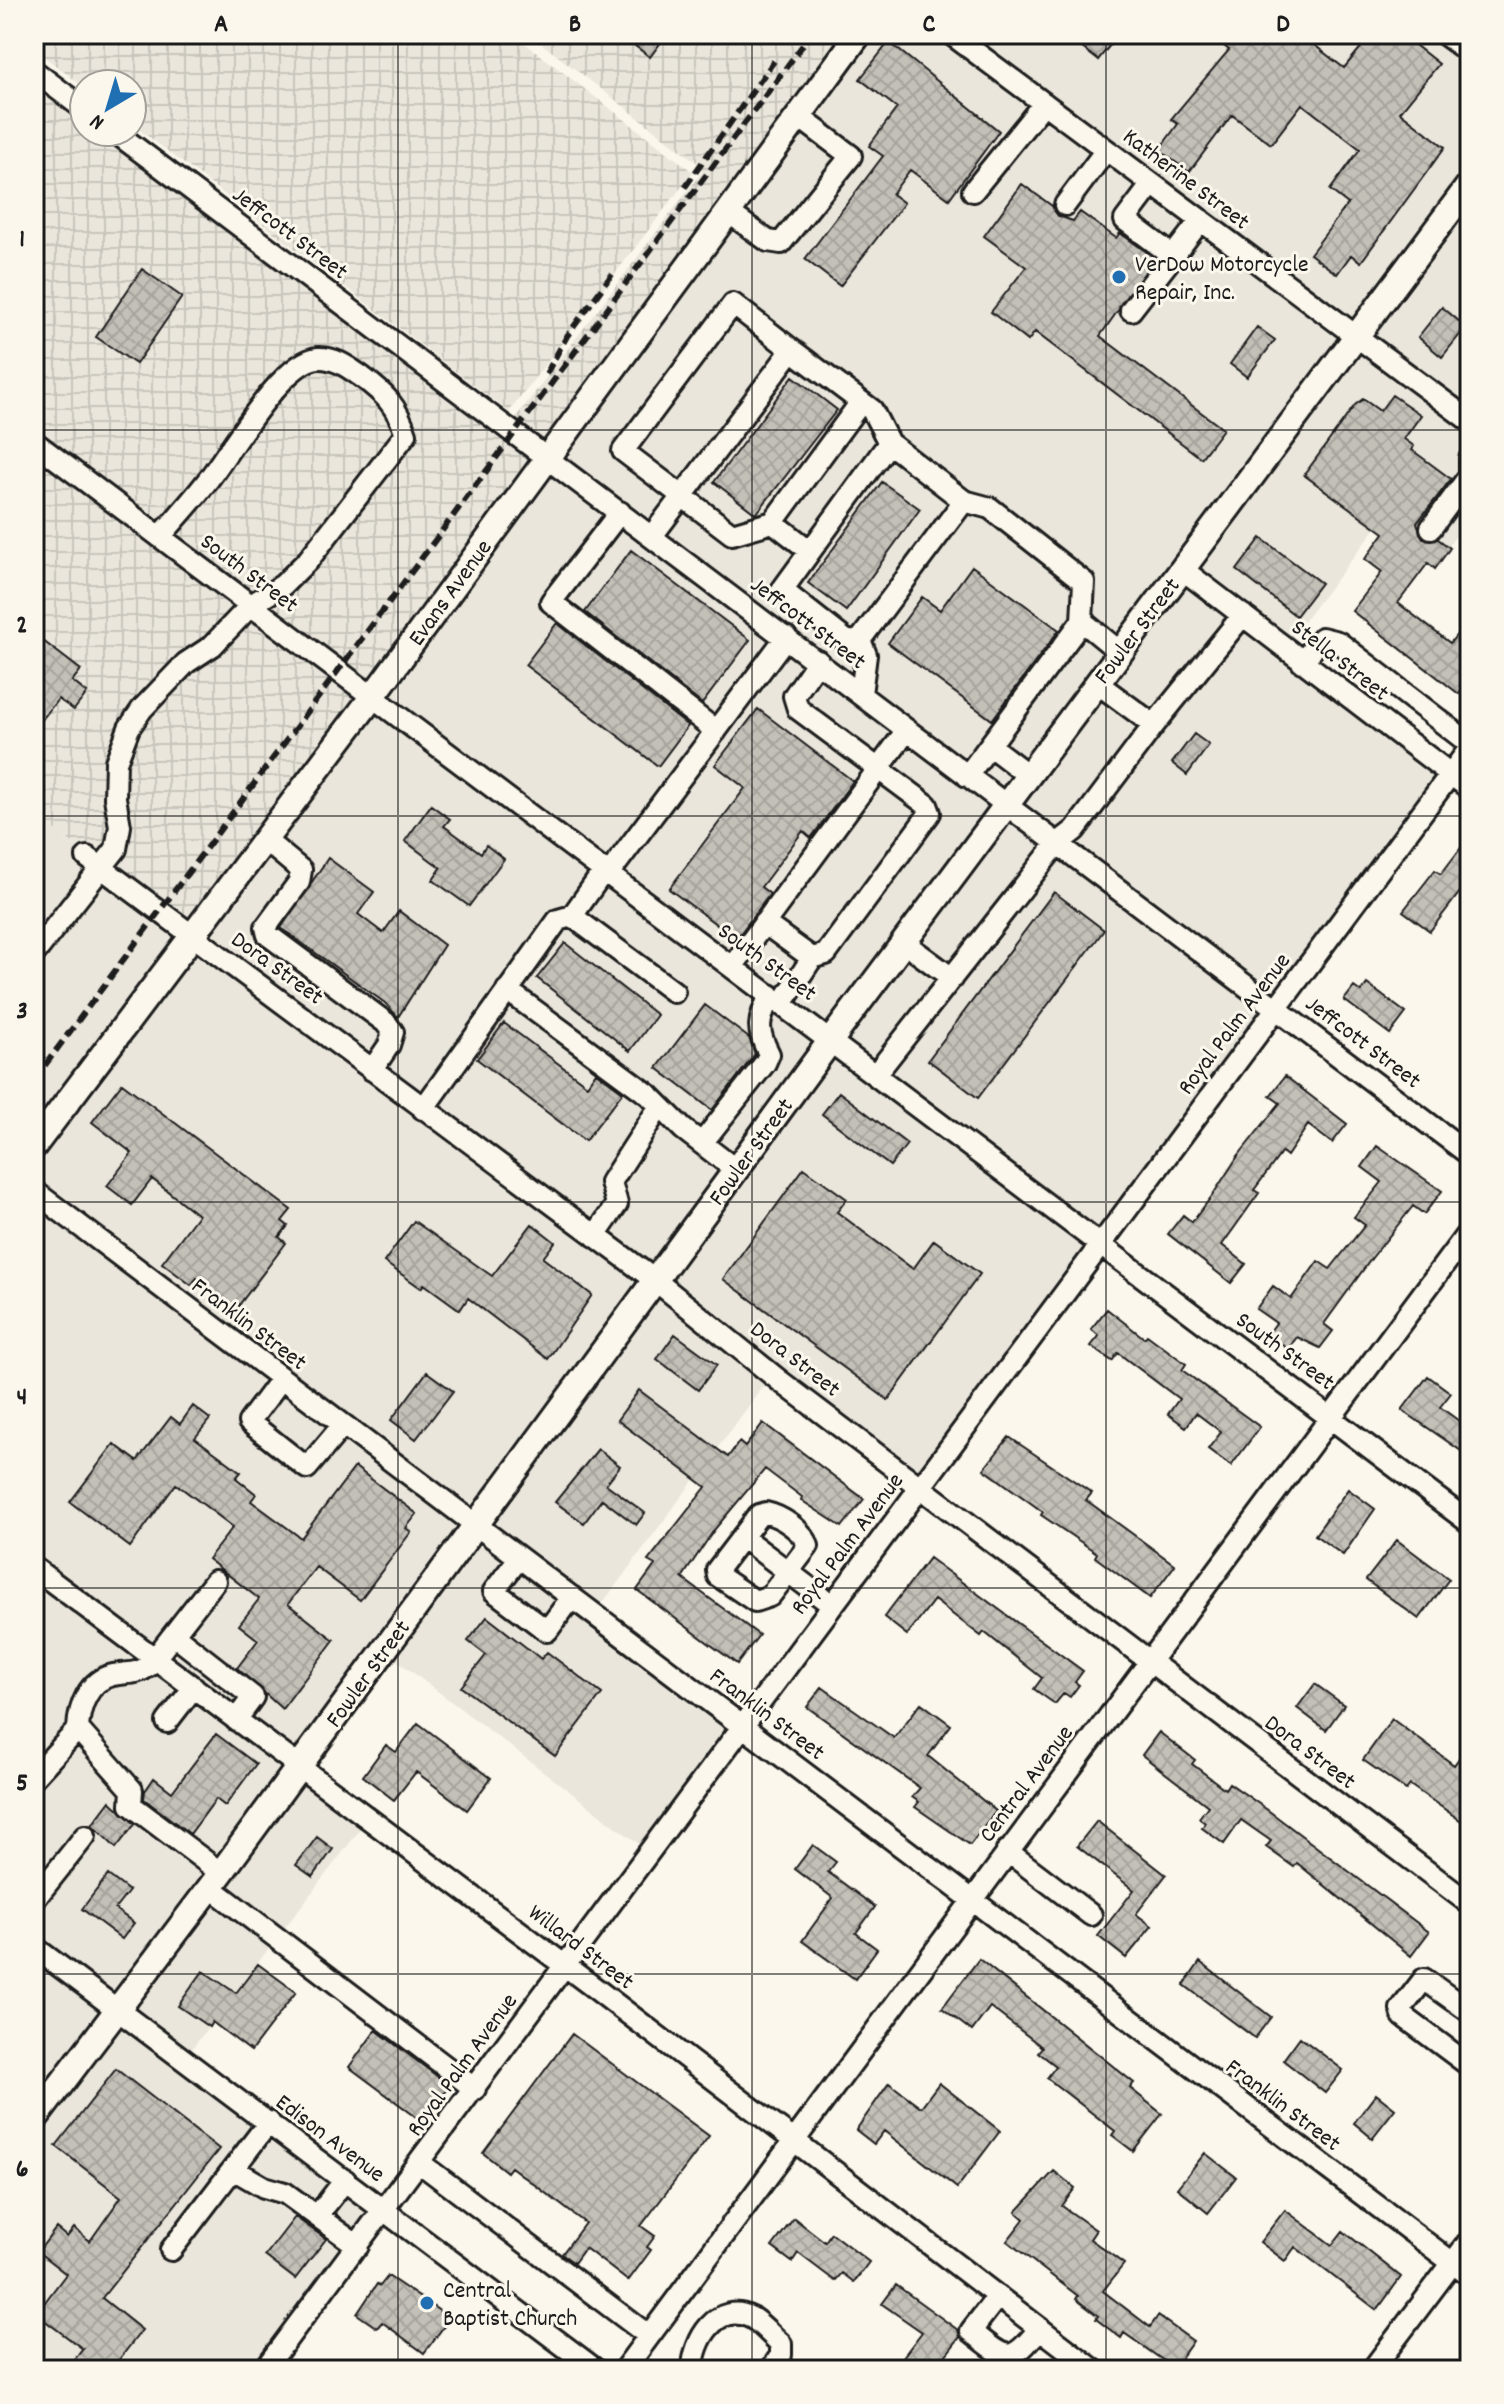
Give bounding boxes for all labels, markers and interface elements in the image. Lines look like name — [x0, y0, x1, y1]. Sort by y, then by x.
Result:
text: A — [214, 7, 228, 44]
text: B — [569, 7, 581, 44]
text: C — [923, 7, 936, 44]
text: D — [1276, 7, 1290, 44]
north arrow — [68, 68, 148, 148]
text: N — [84, 105, 112, 137]
street label: Katherine Street — [1114, 121, 1256, 240]
street label: Jeffcott Street — [224, 179, 354, 289]
text: 1 — [19, 222, 25, 259]
place label: VerDow Motorcycle Repair, Inc. — [1135, 249, 1309, 311]
marker: VerDow Motorcycle Repair, Inc. — [1110, 268, 1128, 286]
street label: South Street — [192, 526, 305, 623]
street label: Evans Avenue — [401, 533, 502, 654]
street label: Jeffcott Street — [742, 569, 872, 679]
street label: Fowler Street — [1087, 571, 1190, 692]
text: 2 — [16, 608, 28, 645]
street label: Stella Street — [1283, 612, 1396, 711]
street label: South Street — [710, 916, 823, 1011]
street label: Dora Street — [223, 924, 330, 1015]
street label: Royal Palm Avenue — [1171, 947, 1300, 1103]
street label: Jeffcott Street — [1297, 988, 1427, 1098]
text: 3 — [16, 994, 28, 1031]
street label: Fowler Street — [702, 1092, 803, 1214]
street label: Franklin Street — [183, 1271, 313, 1380]
street label: South Street — [1228, 1305, 1341, 1400]
street label: Dora Street — [742, 1314, 847, 1407]
text: 4 — [17, 1380, 27, 1417]
street label: Royal Palm Avenue — [784, 1467, 913, 1623]
street label: Fowler Street — [319, 1614, 420, 1736]
street label: Franklin Street — [701, 1661, 831, 1770]
street label: Dora Street — [1256, 1708, 1362, 1799]
street label: Central Avenue — [972, 1719, 1083, 1851]
text: 5 — [16, 1766, 28, 1803]
street label: Willard Street — [520, 1897, 640, 2000]
street label: Royal Palm Avenue — [400, 1987, 527, 2145]
street label: Franklin Street — [1217, 2052, 1347, 2161]
street label: Edison Avenue — [267, 2087, 391, 2192]
text: 6 — [16, 2152, 28, 2189]
place label: Central Baptist Church — [443, 2275, 577, 2337]
marker: Central Baptist Church — [418, 2294, 436, 2312]

